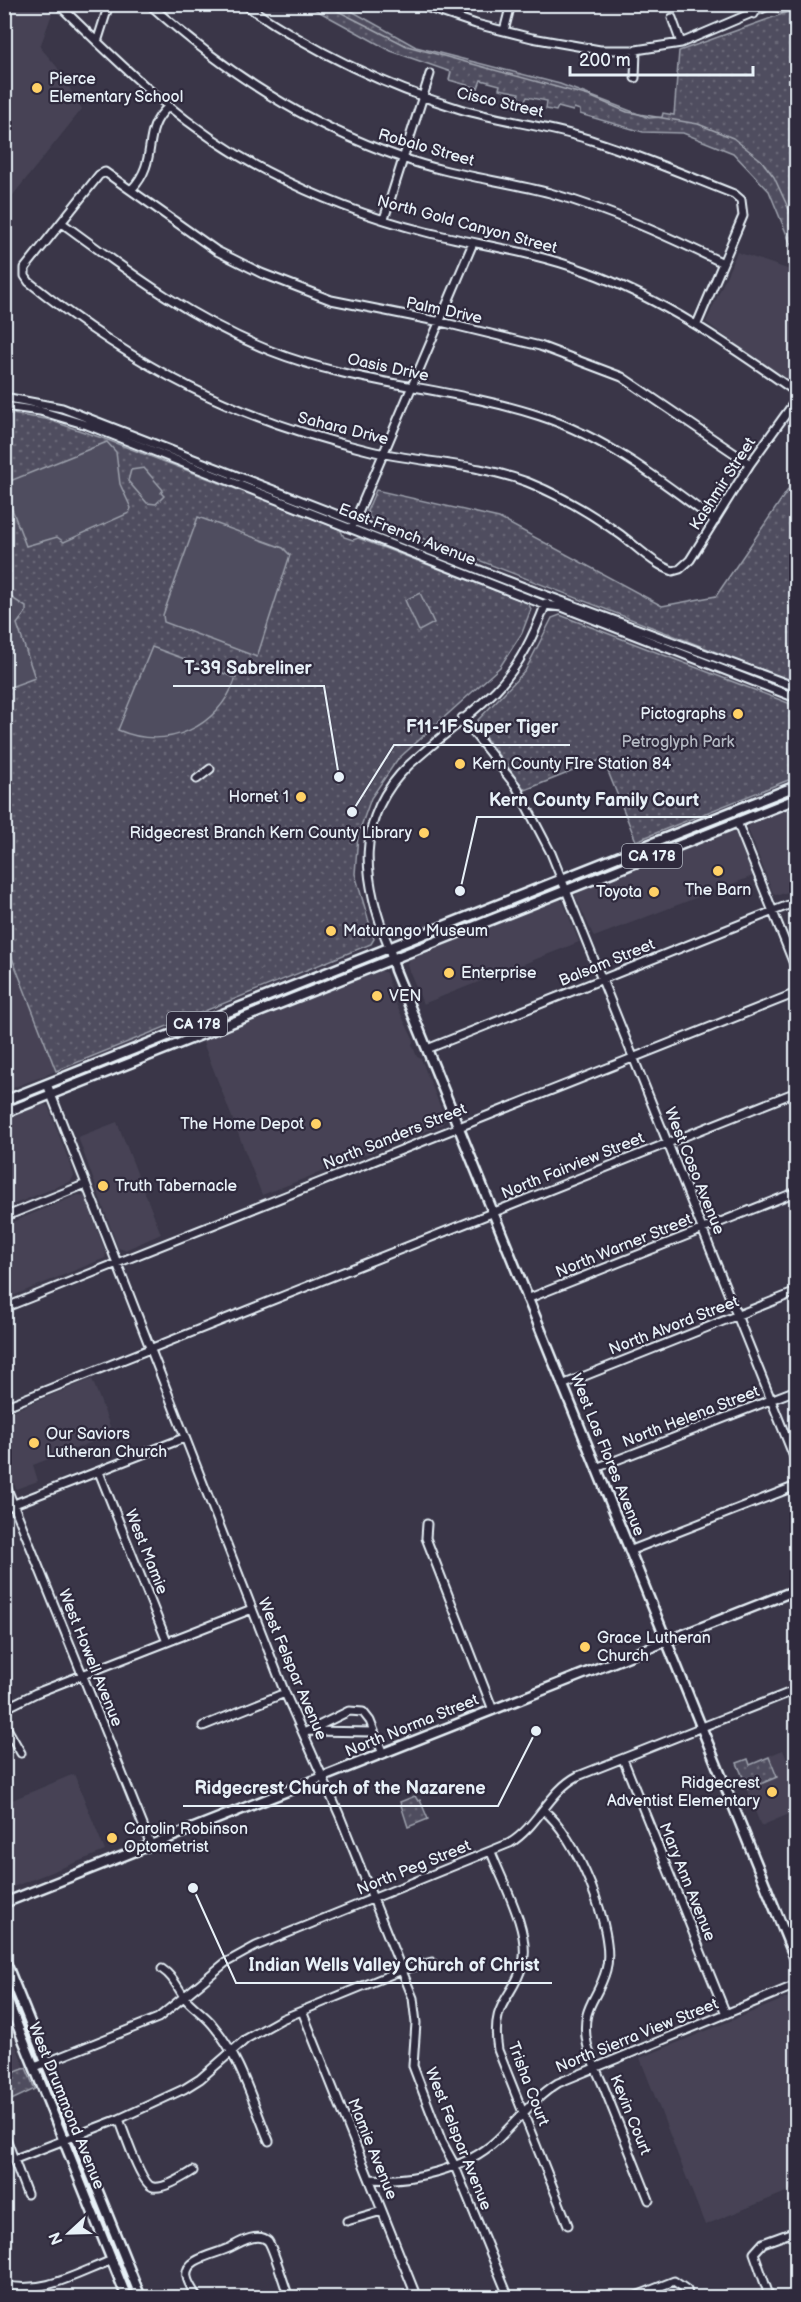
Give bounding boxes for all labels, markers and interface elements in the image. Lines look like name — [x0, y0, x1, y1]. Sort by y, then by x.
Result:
scale bar — [570, 39, 753, 77]
text: 200 m — [579, 50, 631, 71]
place label: Pierce Elementary School — [49, 70, 183, 107]
marker: Pierce Elementary School — [30, 81, 44, 95]
street label: Cisco Street — [455, 84, 545, 122]
street label: Robalo Street — [376, 125, 476, 171]
street label: North Gold Canyon Street — [375, 192, 559, 258]
street label: Palm Drive — [404, 294, 484, 328]
street label: Oasis Drive — [346, 350, 431, 386]
street label: Sahara Drive — [296, 409, 391, 450]
street label: Kashmir Street — [686, 434, 760, 534]
street label: East French Avenue — [336, 500, 479, 570]
callout: T-39 Sabreliner — [173, 650, 324, 686]
text: T-39 Sabreliner — [184, 658, 312, 679]
place label: Pictographs — [640, 705, 726, 724]
marker: Pictographs — [731, 707, 745, 721]
callout: F11-1F Super Tiger — [394, 709, 570, 745]
text: F11-1F Super Tiger — [406, 717, 559, 738]
park label: Petroglyph Park — [622, 733, 735, 752]
place label: Kern County FIre Station 84 — [472, 755, 671, 774]
marker: Kern County FIre Station 84 — [453, 757, 467, 771]
callout: Kern County Family Court — [477, 781, 712, 817]
place label: Hornet 1 — [229, 788, 289, 807]
marker: Hornet 1 — [294, 790, 308, 804]
text: Kern County Family Court — [489, 790, 699, 811]
place label: Ridgecrest Branch Kern County Library — [129, 824, 413, 843]
marker: Ridgecrest Branch Kern County Library — [417, 826, 431, 840]
road number: CA 178 — [622, 844, 682, 868]
marker: The Barn — [711, 864, 725, 878]
place label: The Barn — [685, 881, 751, 900]
place label: Toyota — [596, 883, 642, 902]
marker: Toyota — [647, 885, 661, 899]
place label: Maturango Museum — [343, 922, 488, 941]
marker: Maturango Museum — [324, 924, 338, 938]
street label: Balsam Street — [556, 935, 658, 991]
place label: Enterprise — [461, 964, 537, 983]
marker: Enterprise — [442, 966, 456, 980]
place label: VEN — [389, 987, 421, 1006]
marker: VEN — [370, 989, 384, 1003]
road number: CA 178 — [167, 1012, 227, 1036]
street label: North Sanders Street — [321, 1100, 470, 1174]
street label: West Coso Avenue — [660, 1104, 728, 1238]
place label: The Home Depot — [180, 1115, 304, 1134]
marker: The Home Depot — [309, 1117, 323, 1131]
street label: North Fairview Street — [499, 1129, 647, 1203]
place label: Truth Tabernacle — [115, 1177, 237, 1196]
marker: Truth Tabernacle — [96, 1179, 110, 1193]
street label: North Warner Street — [553, 1210, 695, 1282]
street label: North Alvord Street — [606, 1292, 742, 1360]
street label: West Las Flores Avenue — [566, 1371, 648, 1539]
street label: North Helena Street — [620, 1382, 762, 1452]
place label: Our Saviors Lutheran Church — [46, 1425, 167, 1462]
marker: Our Saviors Lutheran Church — [27, 1436, 41, 1450]
street label: West Mamie — [120, 1507, 172, 1598]
street label: West Howell Avenue — [54, 1587, 126, 1730]
street label: West Felspar Avenue — [253, 1595, 331, 1743]
place label: Grace Lutheran Church — [597, 1629, 711, 1666]
marker: Grace Lutheran Church — [578, 1640, 592, 1654]
street label: North Norma Street — [342, 1691, 482, 1761]
callout: Ridgecrest Church of the Nazarene — [183, 1770, 498, 1806]
place label: Ridgecrest Adventist Elementary — [607, 1774, 761, 1811]
text: Ridgecrest Church of the Nazarene — [194, 1778, 486, 1799]
marker: Ridgecrest Adventist Elementary — [765, 1785, 779, 1799]
place label: Carolin Robinson Optometrist — [124, 1820, 248, 1857]
street label: Mary Ann Avenue — [655, 1820, 720, 1944]
marker: Carolin Robinson Optometrist — [105, 1831, 119, 1845]
street label: North Peg Street — [354, 1836, 474, 1900]
callout: Indian Wells Valley Church of Christ — [236, 1947, 552, 1983]
text: Indian Wells Valley Church of Christ — [249, 1955, 539, 1976]
street label: North Sierra View Street — [553, 1995, 721, 2077]
street label: West Drummond Avenue — [24, 2020, 108, 2193]
street label: Trisha Court — [503, 2039, 553, 2129]
street label: West Felspar Avenue — [421, 2065, 496, 2214]
street label: Kevin Court — [605, 2072, 655, 2158]
street label: Mamie Avenue — [343, 2096, 401, 2203]
north arrow — [39, 2203, 99, 2263]
text: N — [45, 2229, 68, 2247]

